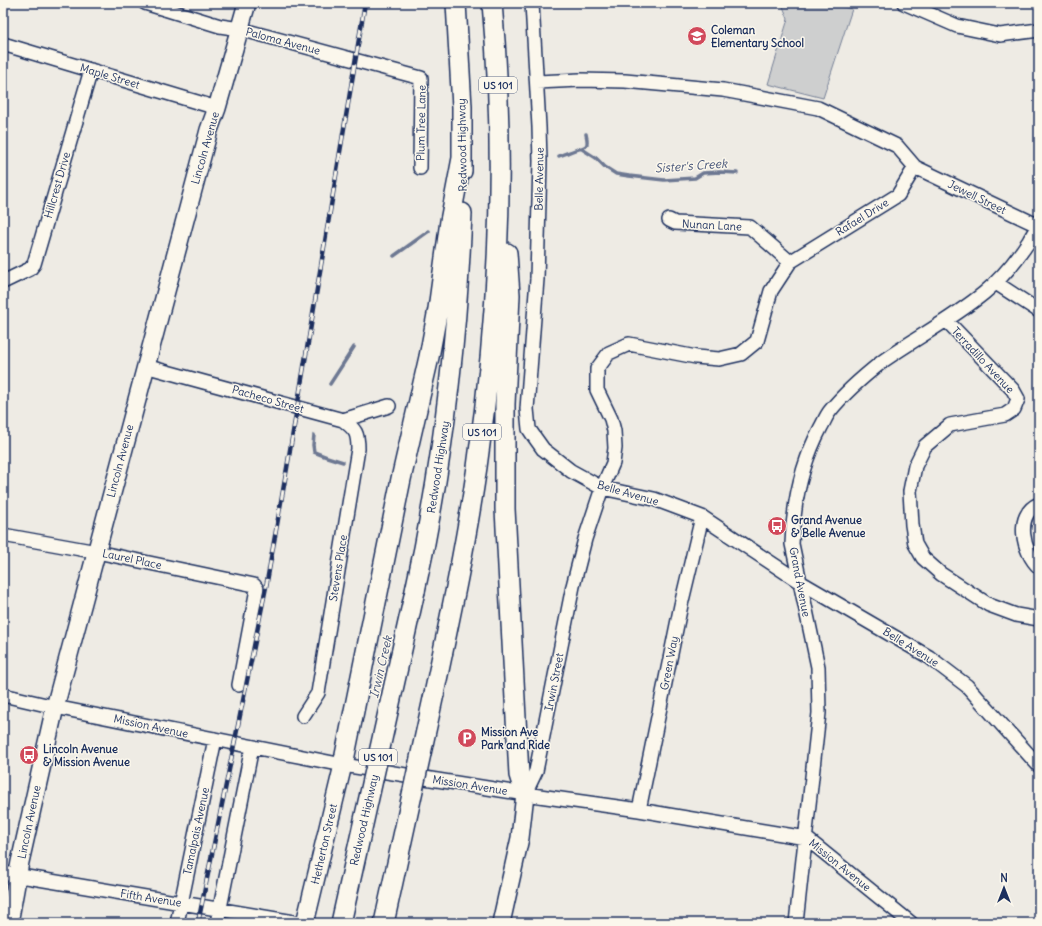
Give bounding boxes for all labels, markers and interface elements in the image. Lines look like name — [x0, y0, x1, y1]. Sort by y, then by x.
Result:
place label: Coleman Elementary School — [711, 23, 804, 51]
street label: Paloma Avenue — [244, 24, 322, 58]
school or university icon: Coleman Elementary School — [686, 25, 708, 47]
street label: Maple Street — [78, 60, 142, 92]
road number: US 101 — [479, 77, 517, 93]
street label: Plum Tree Lane — [413, 85, 429, 161]
street label: Redwood Highway — [454, 98, 470, 192]
street label: Lincoln Avenue — [188, 110, 222, 186]
street label: Belle Avenue — [531, 147, 547, 211]
street label: Hillcrest Drive — [41, 150, 73, 220]
water label: Sister's Creek — [654, 155, 728, 175]
street label: Jewell Street — [946, 177, 1009, 217]
street label: Rafael Drive — [833, 195, 891, 239]
street label: Nunan Lane — [682, 216, 742, 234]
street label: Terradillo Avenue — [949, 324, 1017, 396]
street label: Pacheco Street — [230, 382, 306, 416]
street label: Redwood Highway — [424, 420, 452, 514]
street label: Lincoln Avenue — [104, 423, 136, 499]
road number: US 101 — [463, 424, 501, 440]
street label: Belle Avenue — [596, 478, 661, 508]
place label: Grand Avenue & Belle Avenue — [791, 513, 866, 540]
bus stop icon: Grand Avenue & Belle Avenue — [766, 515, 788, 537]
street label: Stevens Place — [326, 534, 350, 602]
street label: Laurel Place — [101, 546, 163, 572]
street label: Grand Avenue — [786, 546, 814, 618]
street label: Belle Avenue — [880, 624, 942, 670]
water label: Irwin Creek — [366, 633, 395, 699]
street label: Green Way — [657, 635, 681, 691]
street label: Irwin Street — [542, 652, 567, 712]
street label: Mission Avenue — [112, 711, 190, 741]
place label: Mission Ave Park and Ride — [481, 725, 550, 752]
parking icon: Mission Ave Park and Ride — [456, 727, 478, 749]
place label: Lincoln Avenue & Mission Avenue — [43, 742, 130, 769]
bus stop icon: Lincoln Avenue & Mission Avenue — [18, 744, 40, 766]
road number: US 101 — [359, 749, 397, 765]
street label: Mission Avenue — [431, 772, 509, 798]
street label: Redwood Highway — [347, 773, 381, 867]
street label: Lincoln Avenue — [14, 784, 44, 860]
street label: Tamalpais Avenue — [180, 786, 212, 876]
street label: Hetherton Street — [308, 802, 340, 886]
street label: Mission Avenue — [806, 836, 874, 894]
north arrow — [984, 868, 1024, 908]
text: N — [1000, 871, 1008, 885]
street label: Fifth Avenue — [119, 886, 183, 910]

